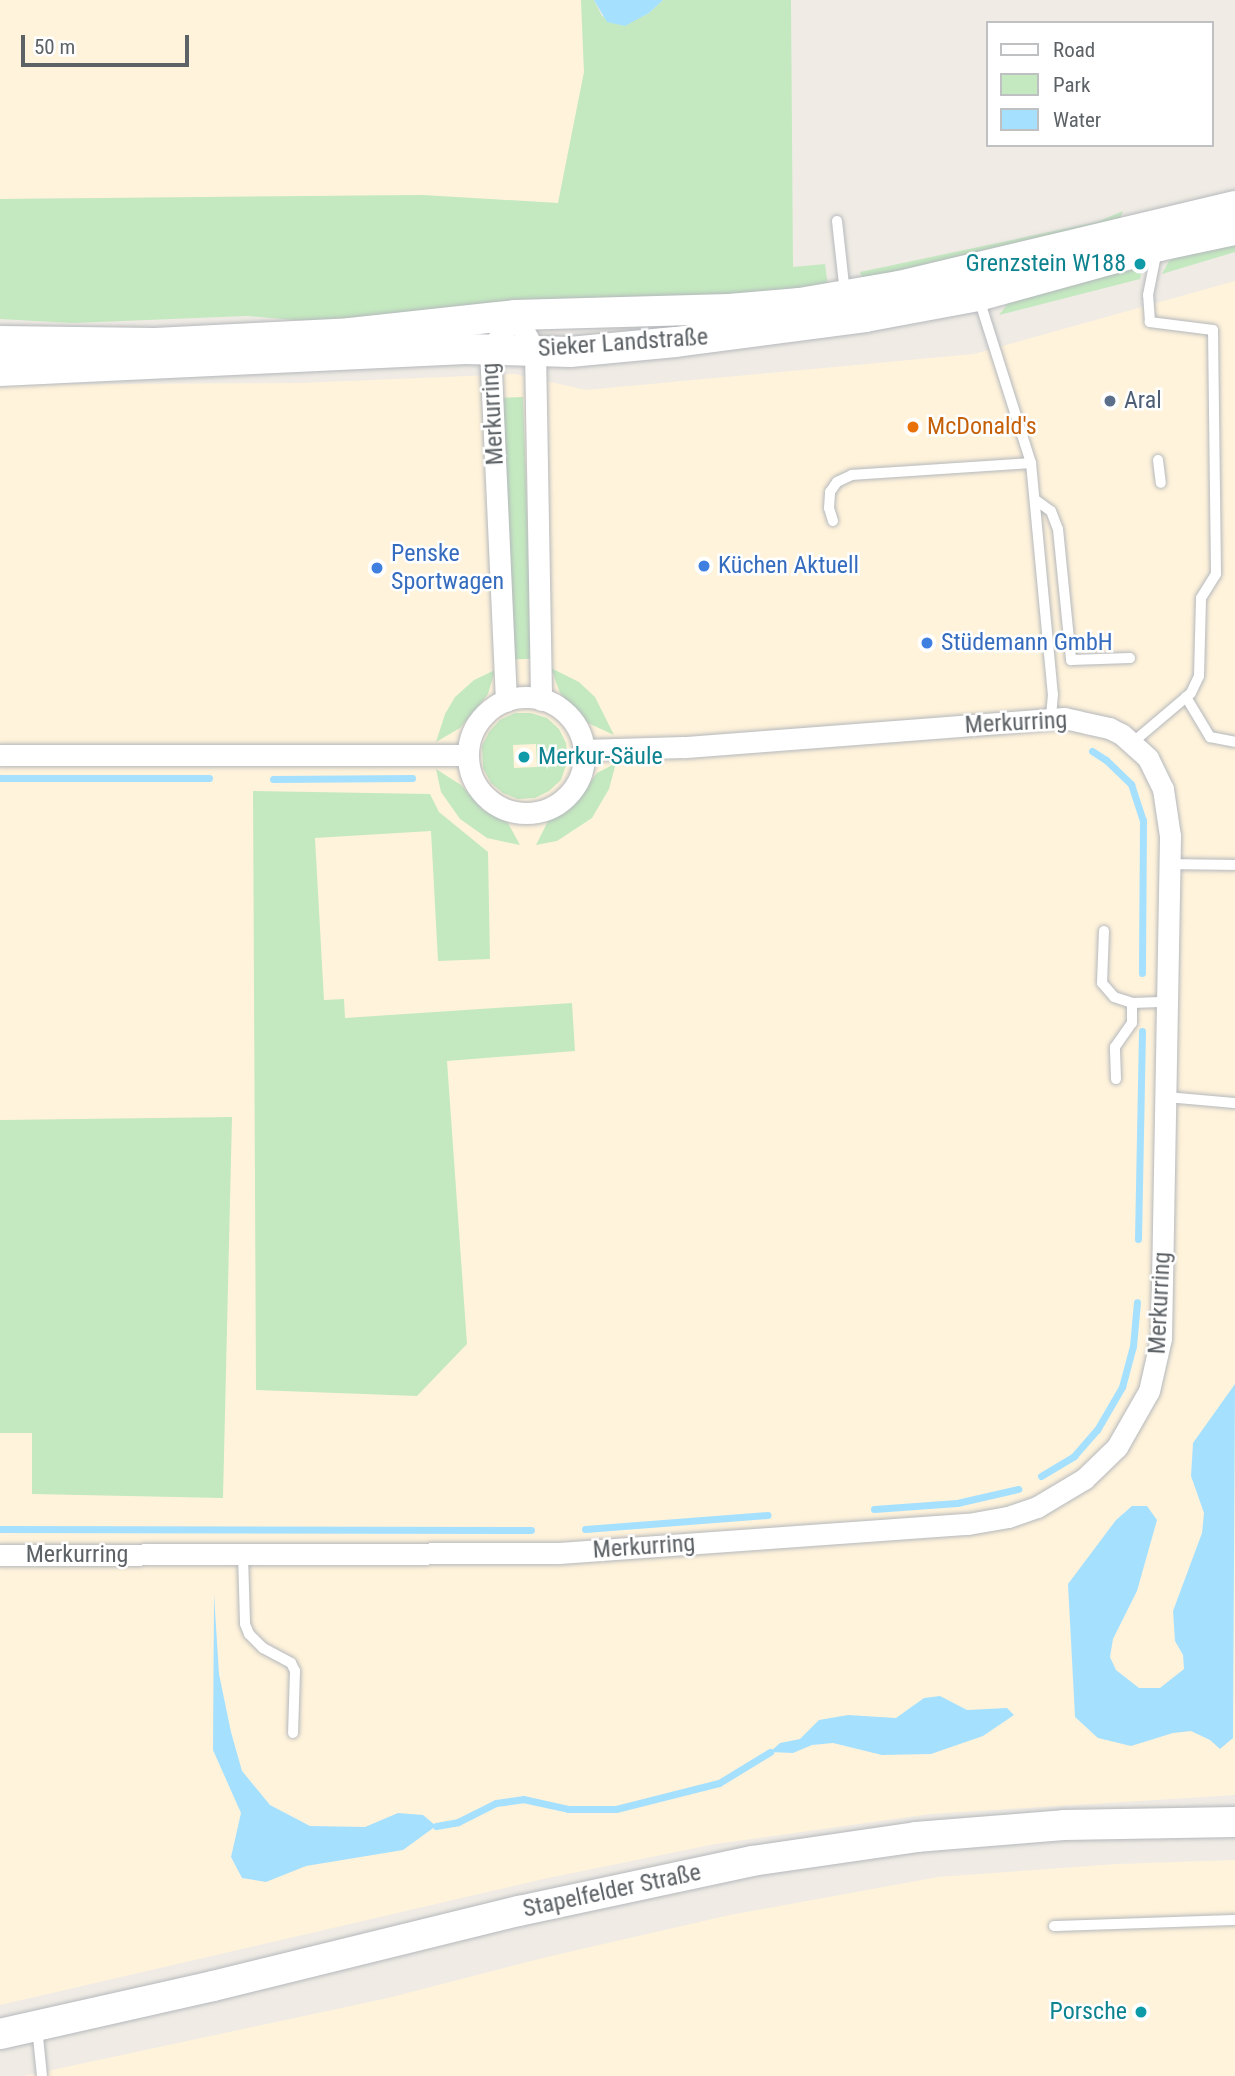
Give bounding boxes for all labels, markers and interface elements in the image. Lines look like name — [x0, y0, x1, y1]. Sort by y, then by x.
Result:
scale bar — [24, 21, 192, 65]
legend — [986, 21, 1214, 147]
text: 50 m — [34, 35, 75, 59]
text: Road — [1053, 38, 1095, 62]
text: Park — [1053, 73, 1090, 97]
text: Water — [1053, 108, 1101, 132]
place label: Grenzstein W188 — [966, 250, 1126, 278]
marker: Grenzstein W188 — [1132, 256, 1148, 272]
street label: Sieker Landstraße — [537, 323, 709, 363]
street label: Merkurring — [476, 362, 510, 466]
place label: Aral — [1124, 387, 1162, 415]
marker: Aral — [1102, 393, 1118, 409]
place label: McDonald's — [927, 413, 1037, 441]
marker: McDonald's — [905, 419, 921, 435]
place label: Penske Sportwagen — [391, 540, 504, 596]
place label: Küchen Aktuell — [718, 552, 859, 580]
marker: Küchen Aktuell — [696, 558, 712, 574]
marker: Penske Sportwagen — [369, 560, 385, 576]
place label: Stüdemann GmbH — [941, 629, 1113, 657]
marker: Stüdemann GmbH — [919, 635, 935, 651]
street label: Merkurring — [964, 706, 1068, 740]
place label: Merkur-Säule — [538, 743, 663, 771]
marker: Merkur-Säule — [516, 749, 532, 765]
street label: Merkurring — [1143, 1251, 1177, 1355]
street label: Merkurring — [592, 1529, 696, 1565]
street label: Merkurring — [26, 1541, 128, 1569]
street label: Stapelfelder Straße — [520, 1858, 704, 1924]
place label: Porsche — [1050, 1998, 1127, 2026]
marker: Porsche — [1133, 2004, 1149, 2020]

